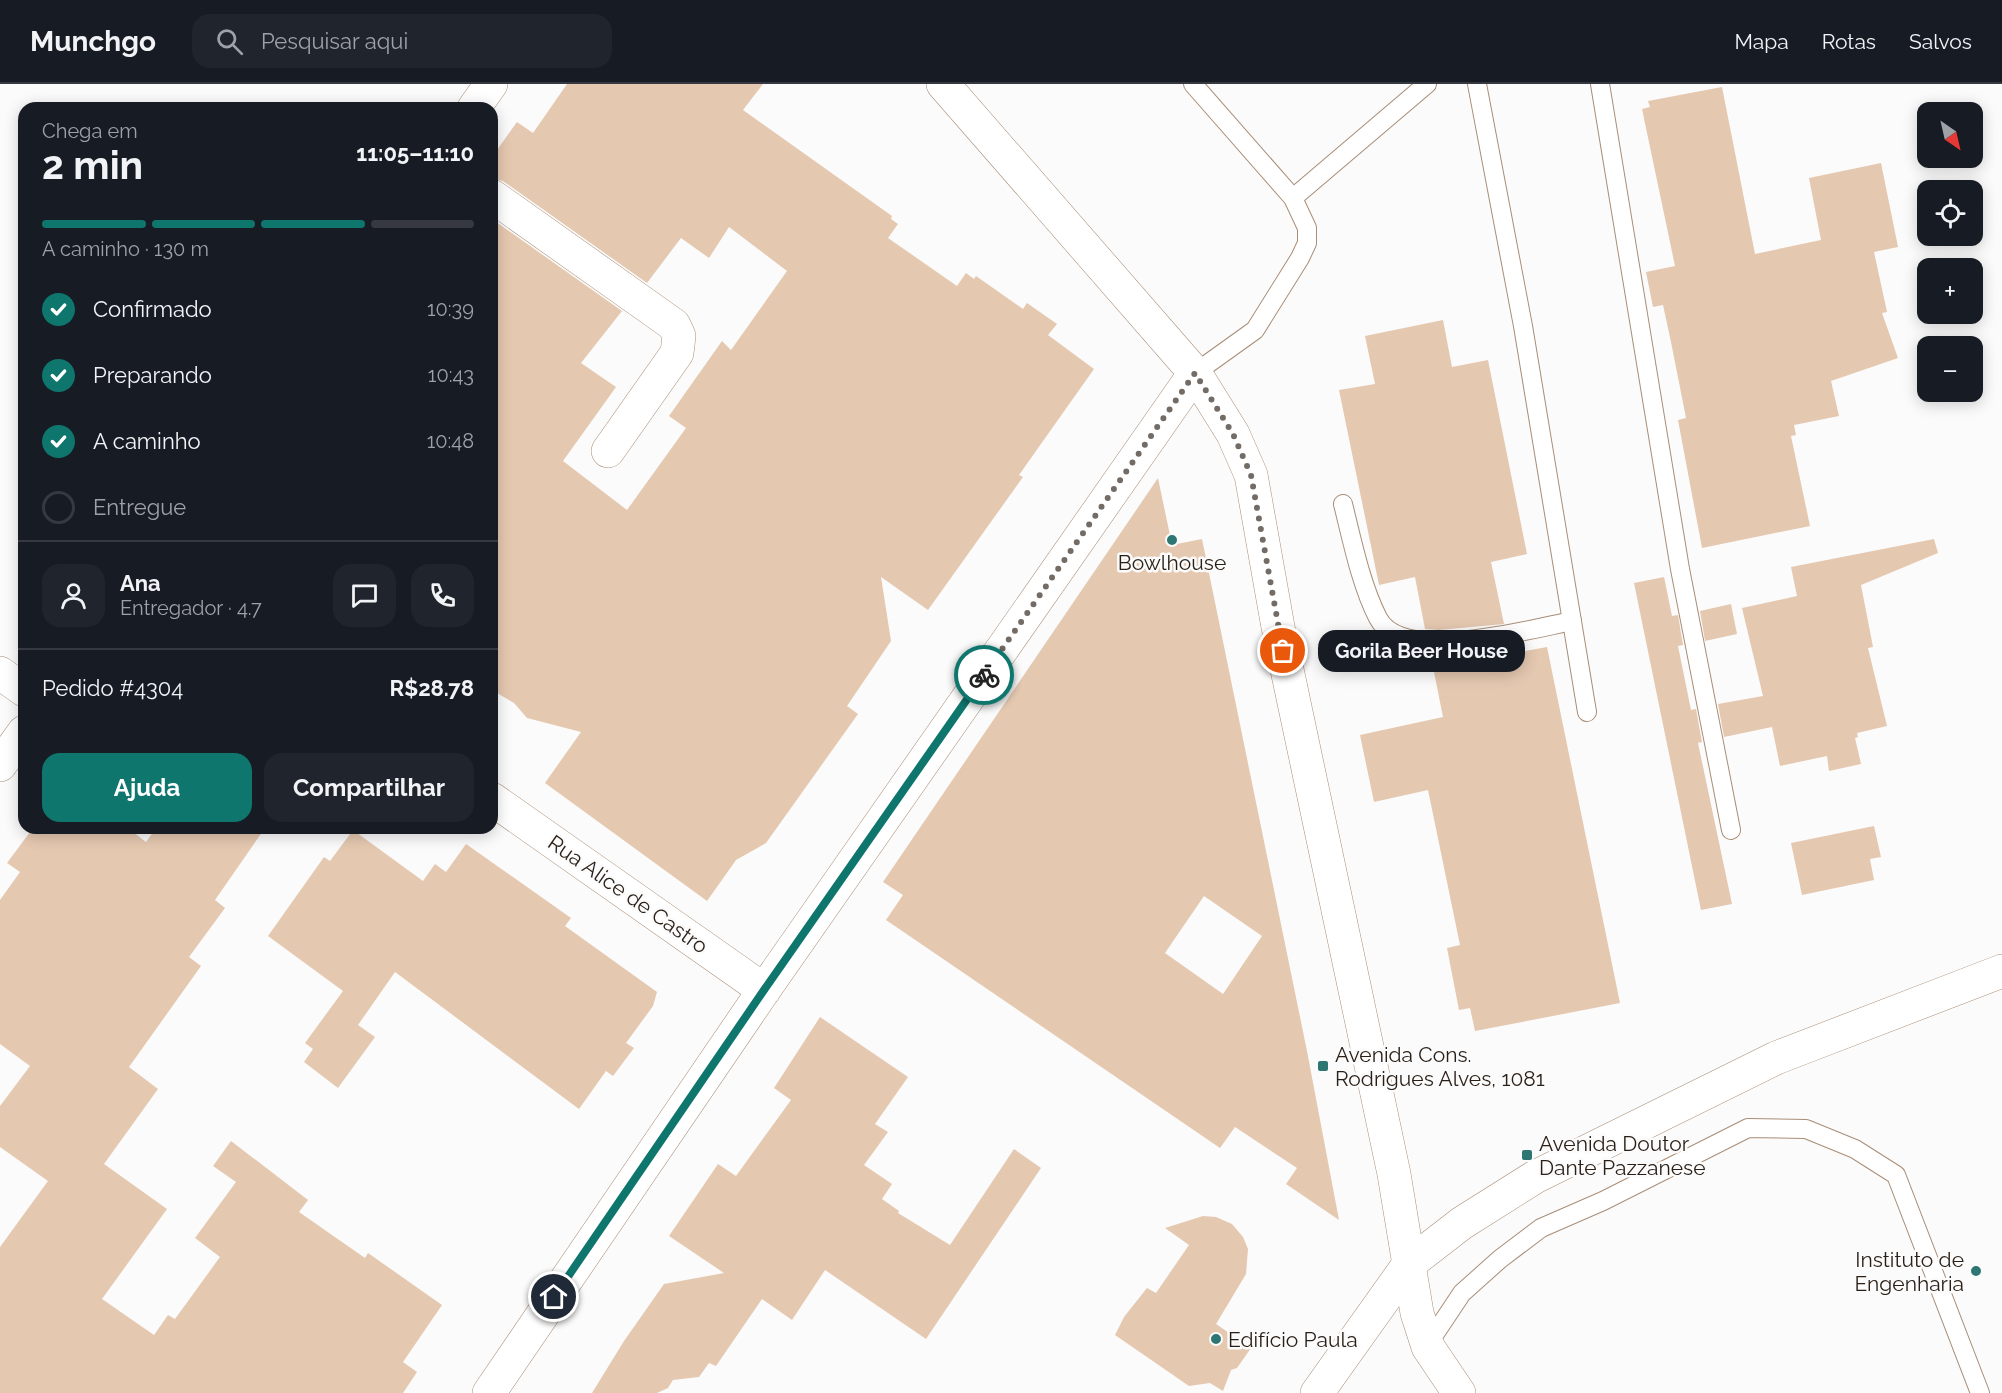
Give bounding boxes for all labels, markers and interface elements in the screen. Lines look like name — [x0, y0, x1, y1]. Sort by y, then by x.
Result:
search box — [192, 14, 612, 68]
text: Munchgo — [30, 25, 156, 58]
icon: search — [213, 25, 246, 58]
text: Pesquisar aqui — [261, 28, 408, 54]
text: Mapa — [1735, 29, 1789, 54]
text: Rotas — [1822, 29, 1876, 54]
text: Salvos — [1909, 29, 1972, 54]
north arrow — [1917, 102, 1983, 168]
map controls — [1917, 102, 1983, 402]
text: Chega em — [42, 119, 138, 143]
text: 11:05–11:10 — [356, 140, 474, 166]
text: 2 min — [42, 142, 143, 188]
button: locate — [1917, 180, 1983, 246]
text: A caminho · 130 m — [42, 237, 209, 261]
button: + — [1917, 258, 1983, 324]
icon: check — [42, 293, 75, 326]
text: Confirmado — [93, 296, 212, 322]
text: 10:39 — [427, 297, 474, 321]
button: − — [1917, 336, 1983, 402]
icon: check — [42, 359, 75, 392]
text: Preparando — [93, 362, 212, 388]
text: 10:43 — [428, 363, 474, 387]
icon: check — [42, 425, 75, 458]
text: A caminho — [93, 428, 201, 454]
text: 10:48 — [427, 429, 474, 453]
text: Entregue — [93, 494, 186, 520]
marker: Bowlhouse — [1165, 533, 1179, 547]
place label: Bowlhouse — [1118, 550, 1226, 575]
button: person — [42, 564, 105, 627]
button: chat — [333, 564, 396, 627]
button: phone — [411, 564, 474, 627]
text: Ana — [120, 570, 161, 596]
text: Entregador · 4.7 — [120, 596, 262, 620]
pin — [1257, 625, 1308, 676]
callout: Gorila Beer House — [1319, 630, 1526, 672]
icon: bag — [1266, 634, 1299, 667]
text: Gorila Beer House — [1335, 639, 1508, 663]
courier — [954, 645, 1014, 705]
icon: bike — [968, 659, 1001, 692]
text: Pedido #4304 — [42, 675, 183, 701]
text: R$28.78 — [390, 675, 474, 701]
button: Ajuda — [42, 753, 252, 822]
button: Compartilhar — [264, 753, 474, 822]
street label: Rua Alice de Castro — [543, 830, 713, 958]
place label: Avenida Cons. Rodrigues Alves, 1081 — [1335, 1042, 1545, 1091]
marker: Avenida Cons. Rodrigues Alves, 1081 — [1316, 1059, 1330, 1073]
place label: Avenida Doutor Dante Pazzanese — [1539, 1131, 1706, 1180]
marker: Avenida Doutor Dante Pazzanese — [1520, 1148, 1534, 1162]
place label: Instituto de Engenharia — [1854, 1247, 1964, 1296]
marker: Instituto de Engenharia — [1969, 1264, 1983, 1278]
pin — [528, 1271, 579, 1322]
icon: home — [537, 1280, 570, 1313]
place label: Edifício Paula — [1228, 1327, 1358, 1352]
marker: Edifício Paula — [1209, 1332, 1223, 1346]

